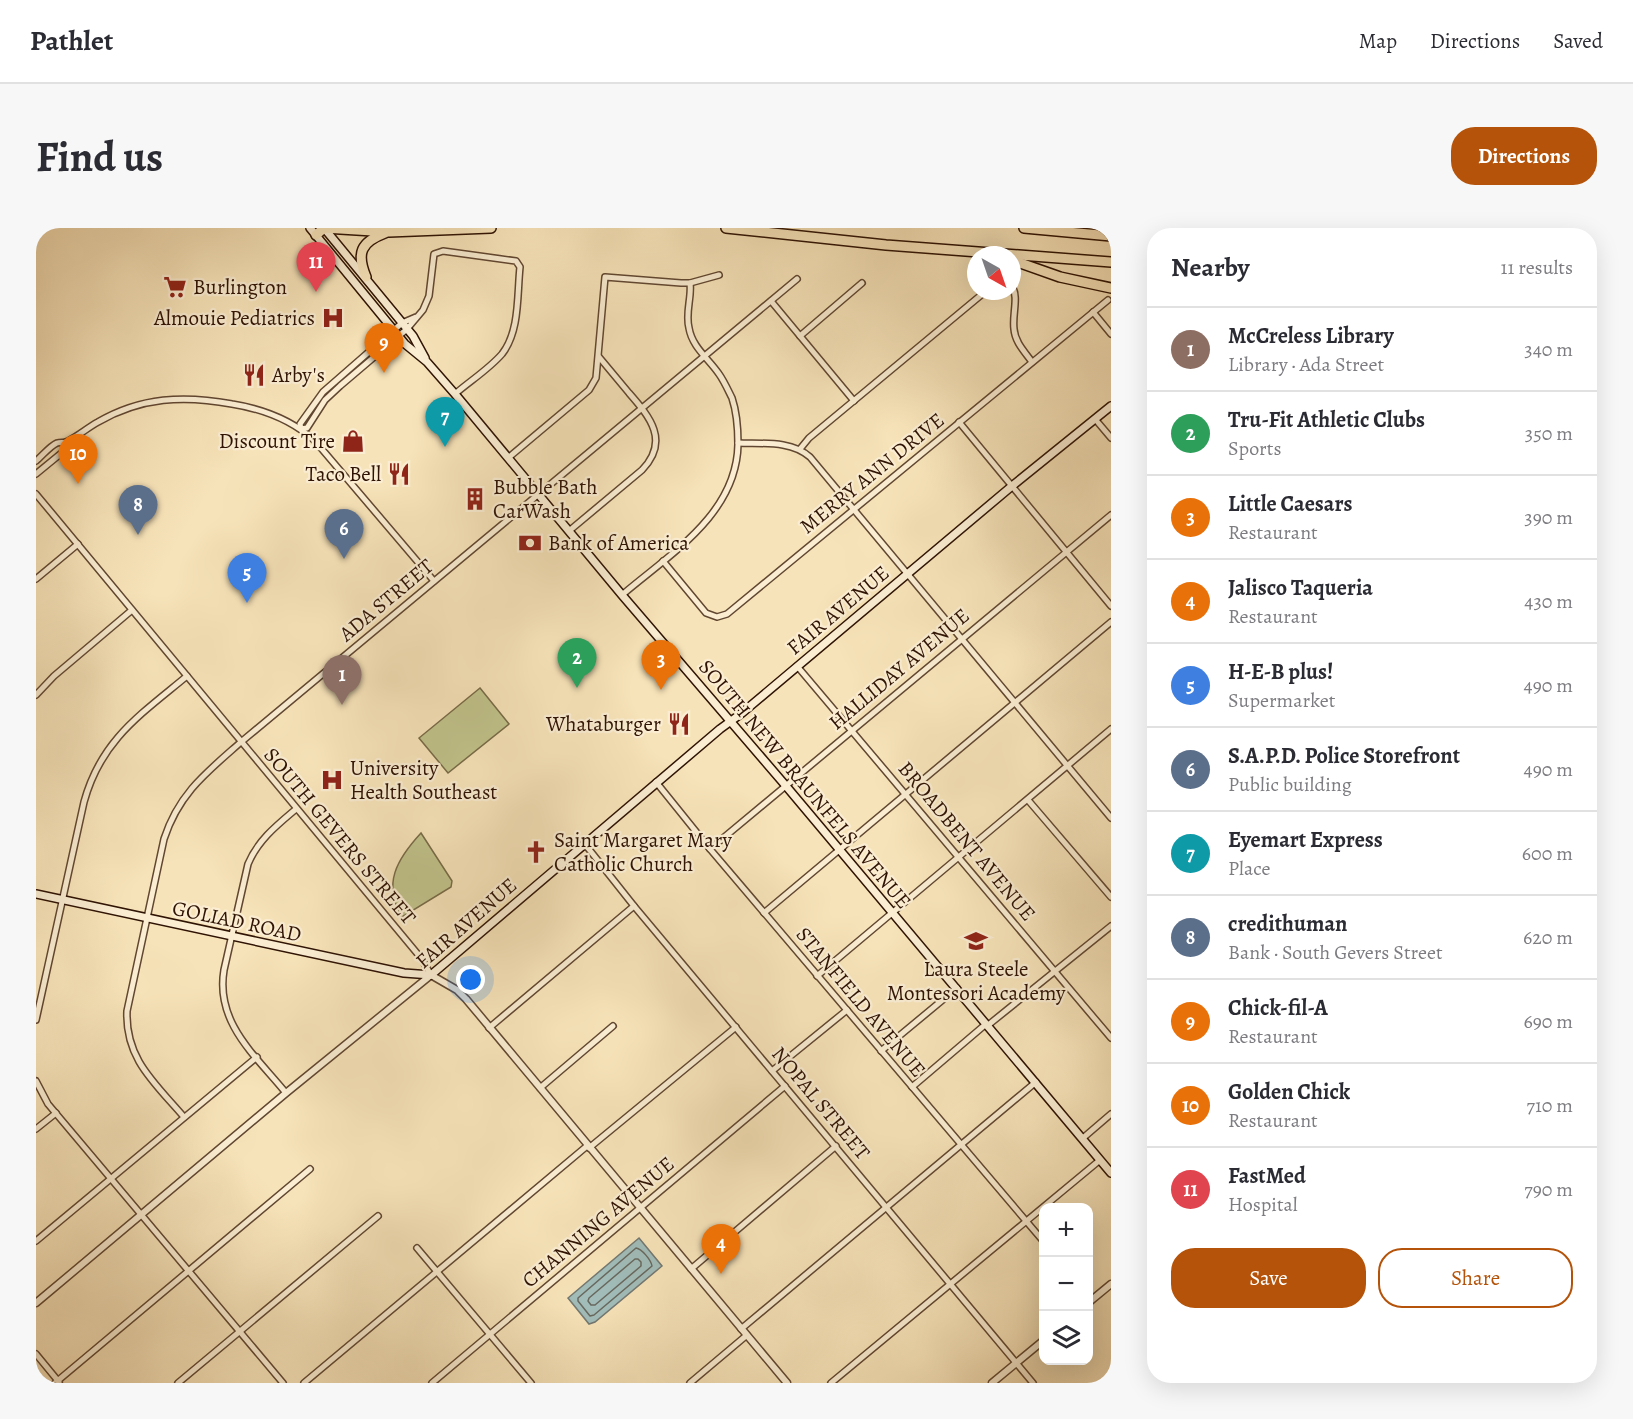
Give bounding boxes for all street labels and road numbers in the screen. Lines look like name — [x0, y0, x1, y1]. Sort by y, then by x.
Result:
street label: MERRY ANN DRIVE — [794, 406, 950, 540]
street label: ADA STREET — [332, 552, 439, 648]
street label: FAIR AVENUE — [781, 559, 895, 661]
street label: HALLIDAY AVENUE — [823, 602, 975, 736]
street label: SOUTH NEW BRAUNFELS AVENUE — [692, 654, 918, 914]
street label: SOUTH GEVERS STREET — [258, 742, 423, 931]
street label: BROADBENT AVENUE — [892, 755, 1042, 927]
street label: FAIR AVENUE — [409, 871, 523, 975]
street label: GOLIAD ROAD — [170, 894, 304, 948]
street label: STANFIELD AVENUE — [790, 921, 932, 1083]
street label: NOPAL STREET — [765, 1041, 877, 1166]
street label: CHANNING AVENUE — [516, 1150, 680, 1294]

